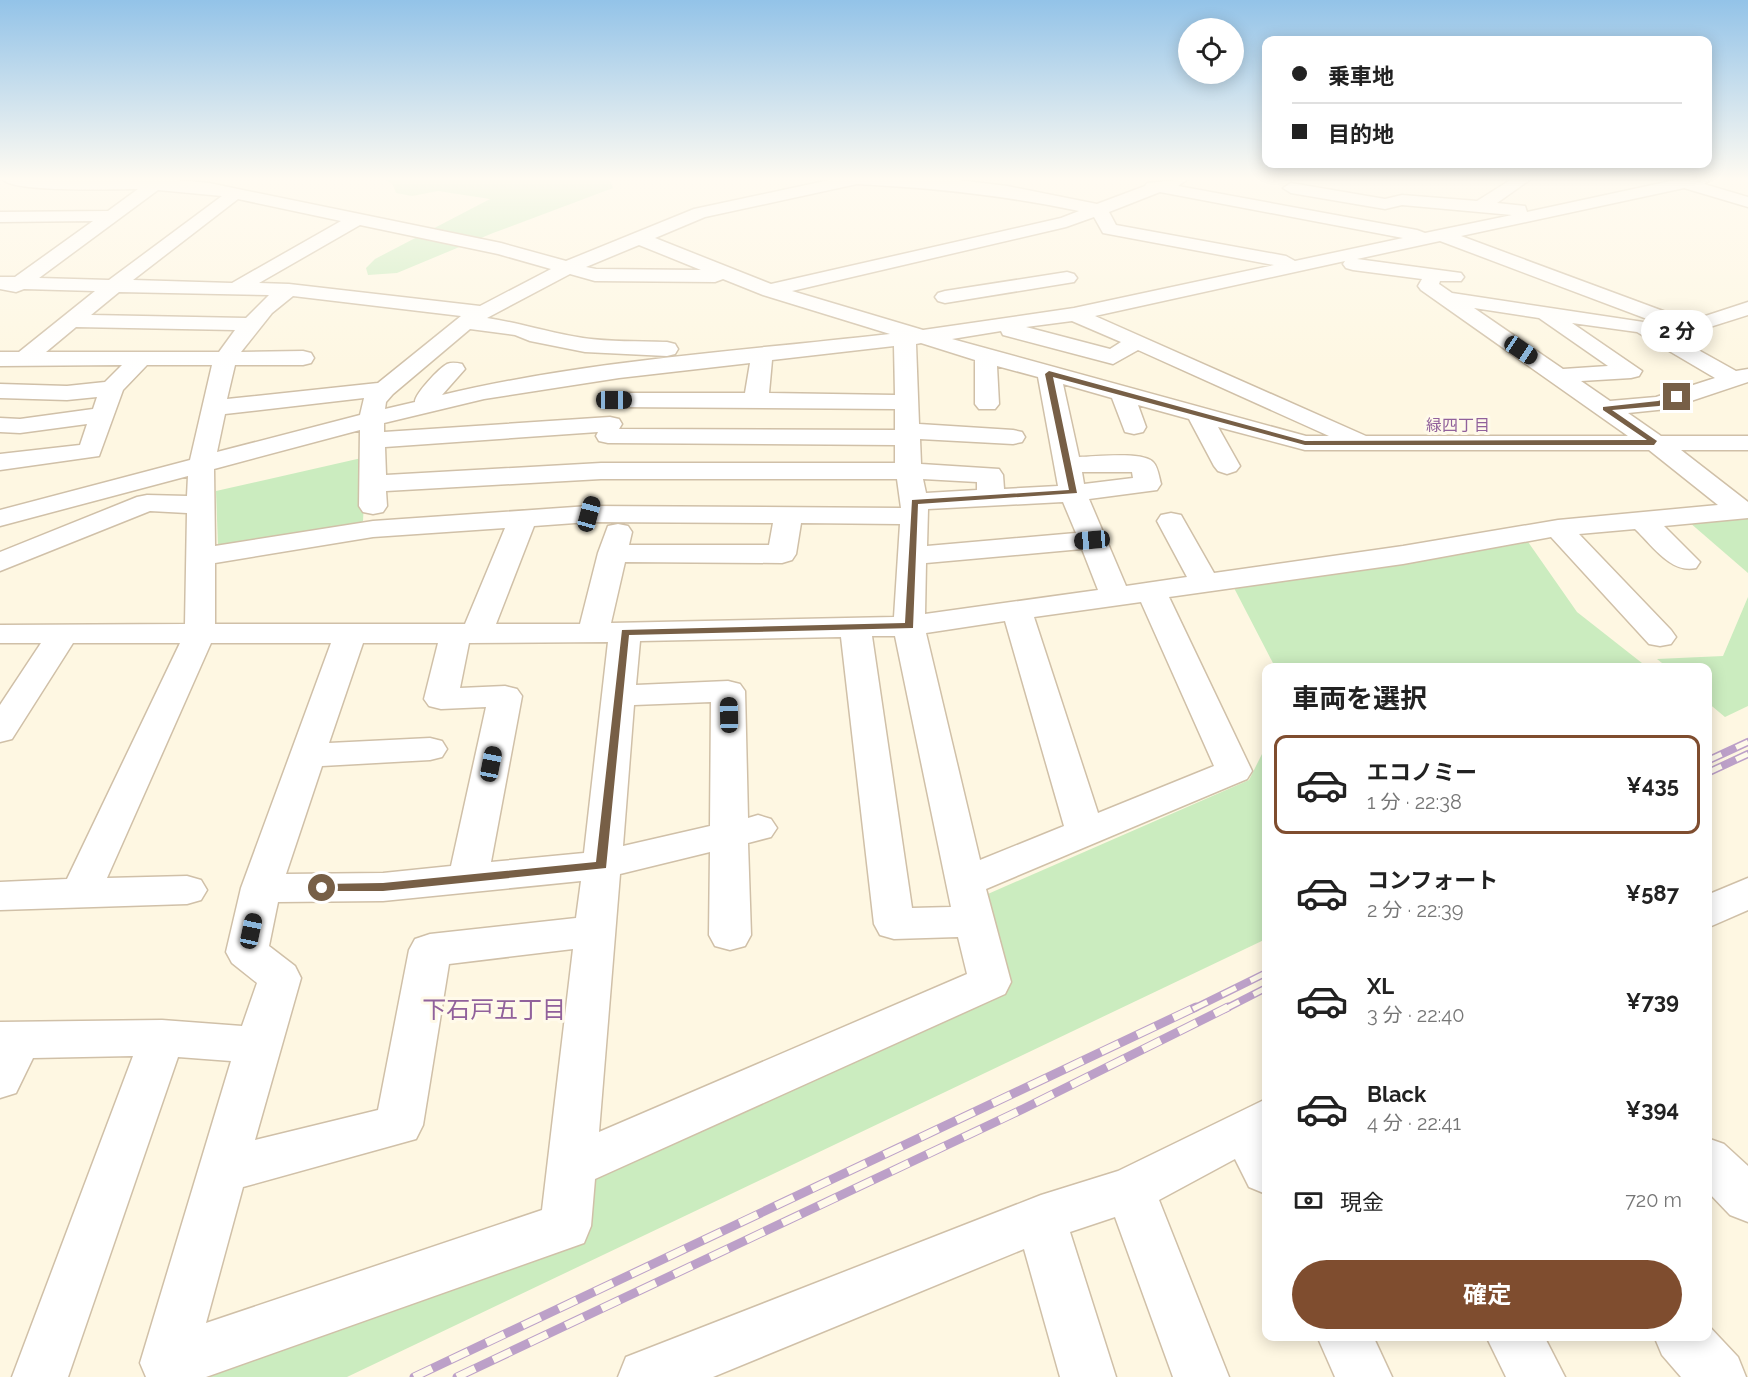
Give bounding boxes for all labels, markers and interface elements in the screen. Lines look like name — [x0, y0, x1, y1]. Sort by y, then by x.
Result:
map controls — [1178, 18, 1244, 84]
button: locate — [1178, 18, 1244, 84]
text: 乗車地 — [1328, 63, 1394, 89]
text: 目的地 — [1328, 121, 1394, 147]
callout: 2 分 — [1641, 310, 1713, 352]
text: 2 分 — [1659, 319, 1695, 343]
car — [1501, 332, 1541, 368]
route end — [1663, 383, 1690, 410]
car — [596, 391, 632, 409]
district label: 緑四丁目 — [1426, 416, 1490, 435]
car — [576, 494, 602, 534]
car — [1073, 529, 1111, 551]
text: 車両を選択 — [1292, 683, 1427, 714]
car — [720, 697, 738, 733]
car — [479, 745, 503, 783]
icon: car — [1295, 758, 1349, 812]
text: エコノミー — [1367, 759, 1477, 785]
text: ¥435 — [1626, 772, 1679, 798]
text: 1 分 · 22:38 — [1367, 790, 1462, 814]
icon: car — [1295, 866, 1349, 920]
text: コンフォート — [1367, 867, 1498, 893]
route start — [308, 874, 335, 901]
text: ¥587 — [1626, 880, 1679, 906]
text: 2 分 · 22:39 — [1367, 898, 1464, 922]
car — [238, 912, 264, 950]
text: XL — [1367, 973, 1394, 999]
icon: car — [1295, 974, 1349, 1028]
text: ¥739 — [1626, 988, 1679, 1014]
district label: 下石戸五丁目 — [422, 995, 566, 1024]
text: 3 分 · 22:40 — [1367, 1003, 1465, 1027]
text: Black — [1367, 1081, 1426, 1107]
icon: car — [1295, 1082, 1349, 1136]
text: ¥394 — [1626, 1096, 1679, 1122]
text: 4 分 · 22:41 — [1367, 1111, 1461, 1135]
icon: cash — [1292, 1184, 1325, 1217]
text: 720 m — [1625, 1188, 1682, 1212]
text: 現金 — [1340, 1189, 1384, 1215]
button: 確定 — [1292, 1260, 1682, 1329]

